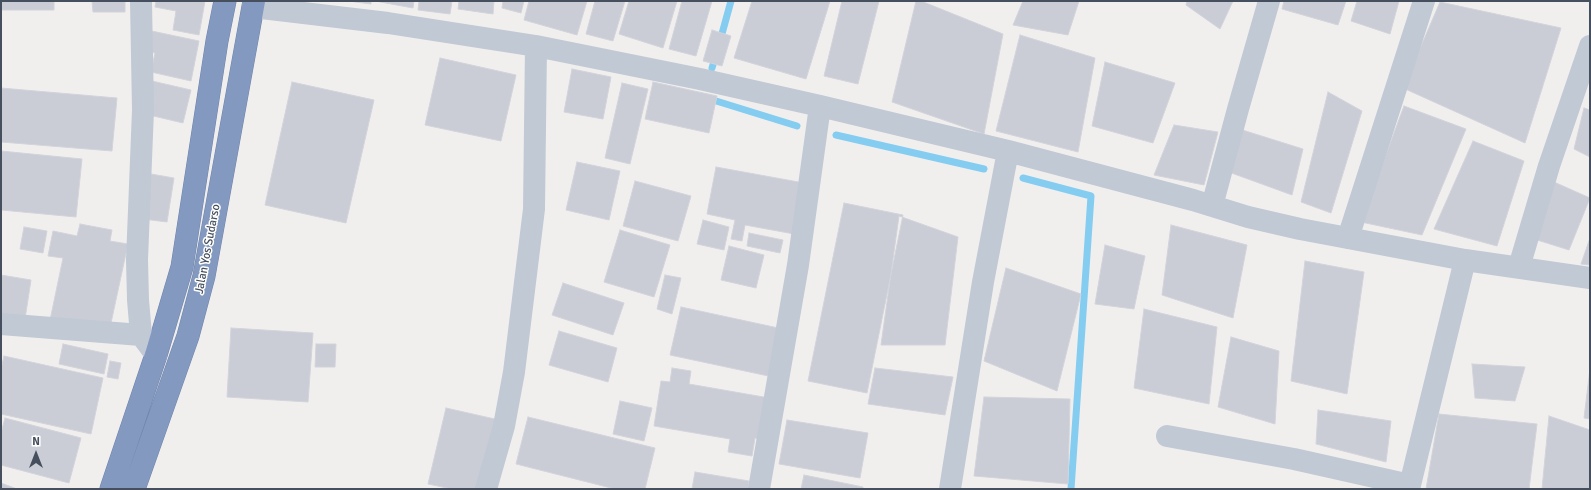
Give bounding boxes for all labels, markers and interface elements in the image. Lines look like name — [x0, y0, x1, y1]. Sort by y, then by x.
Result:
street label: Jalan Yos Sudarso — [192, 203, 224, 295]
north arrow — [16, 434, 56, 474]
text: N — [32, 435, 40, 448]

